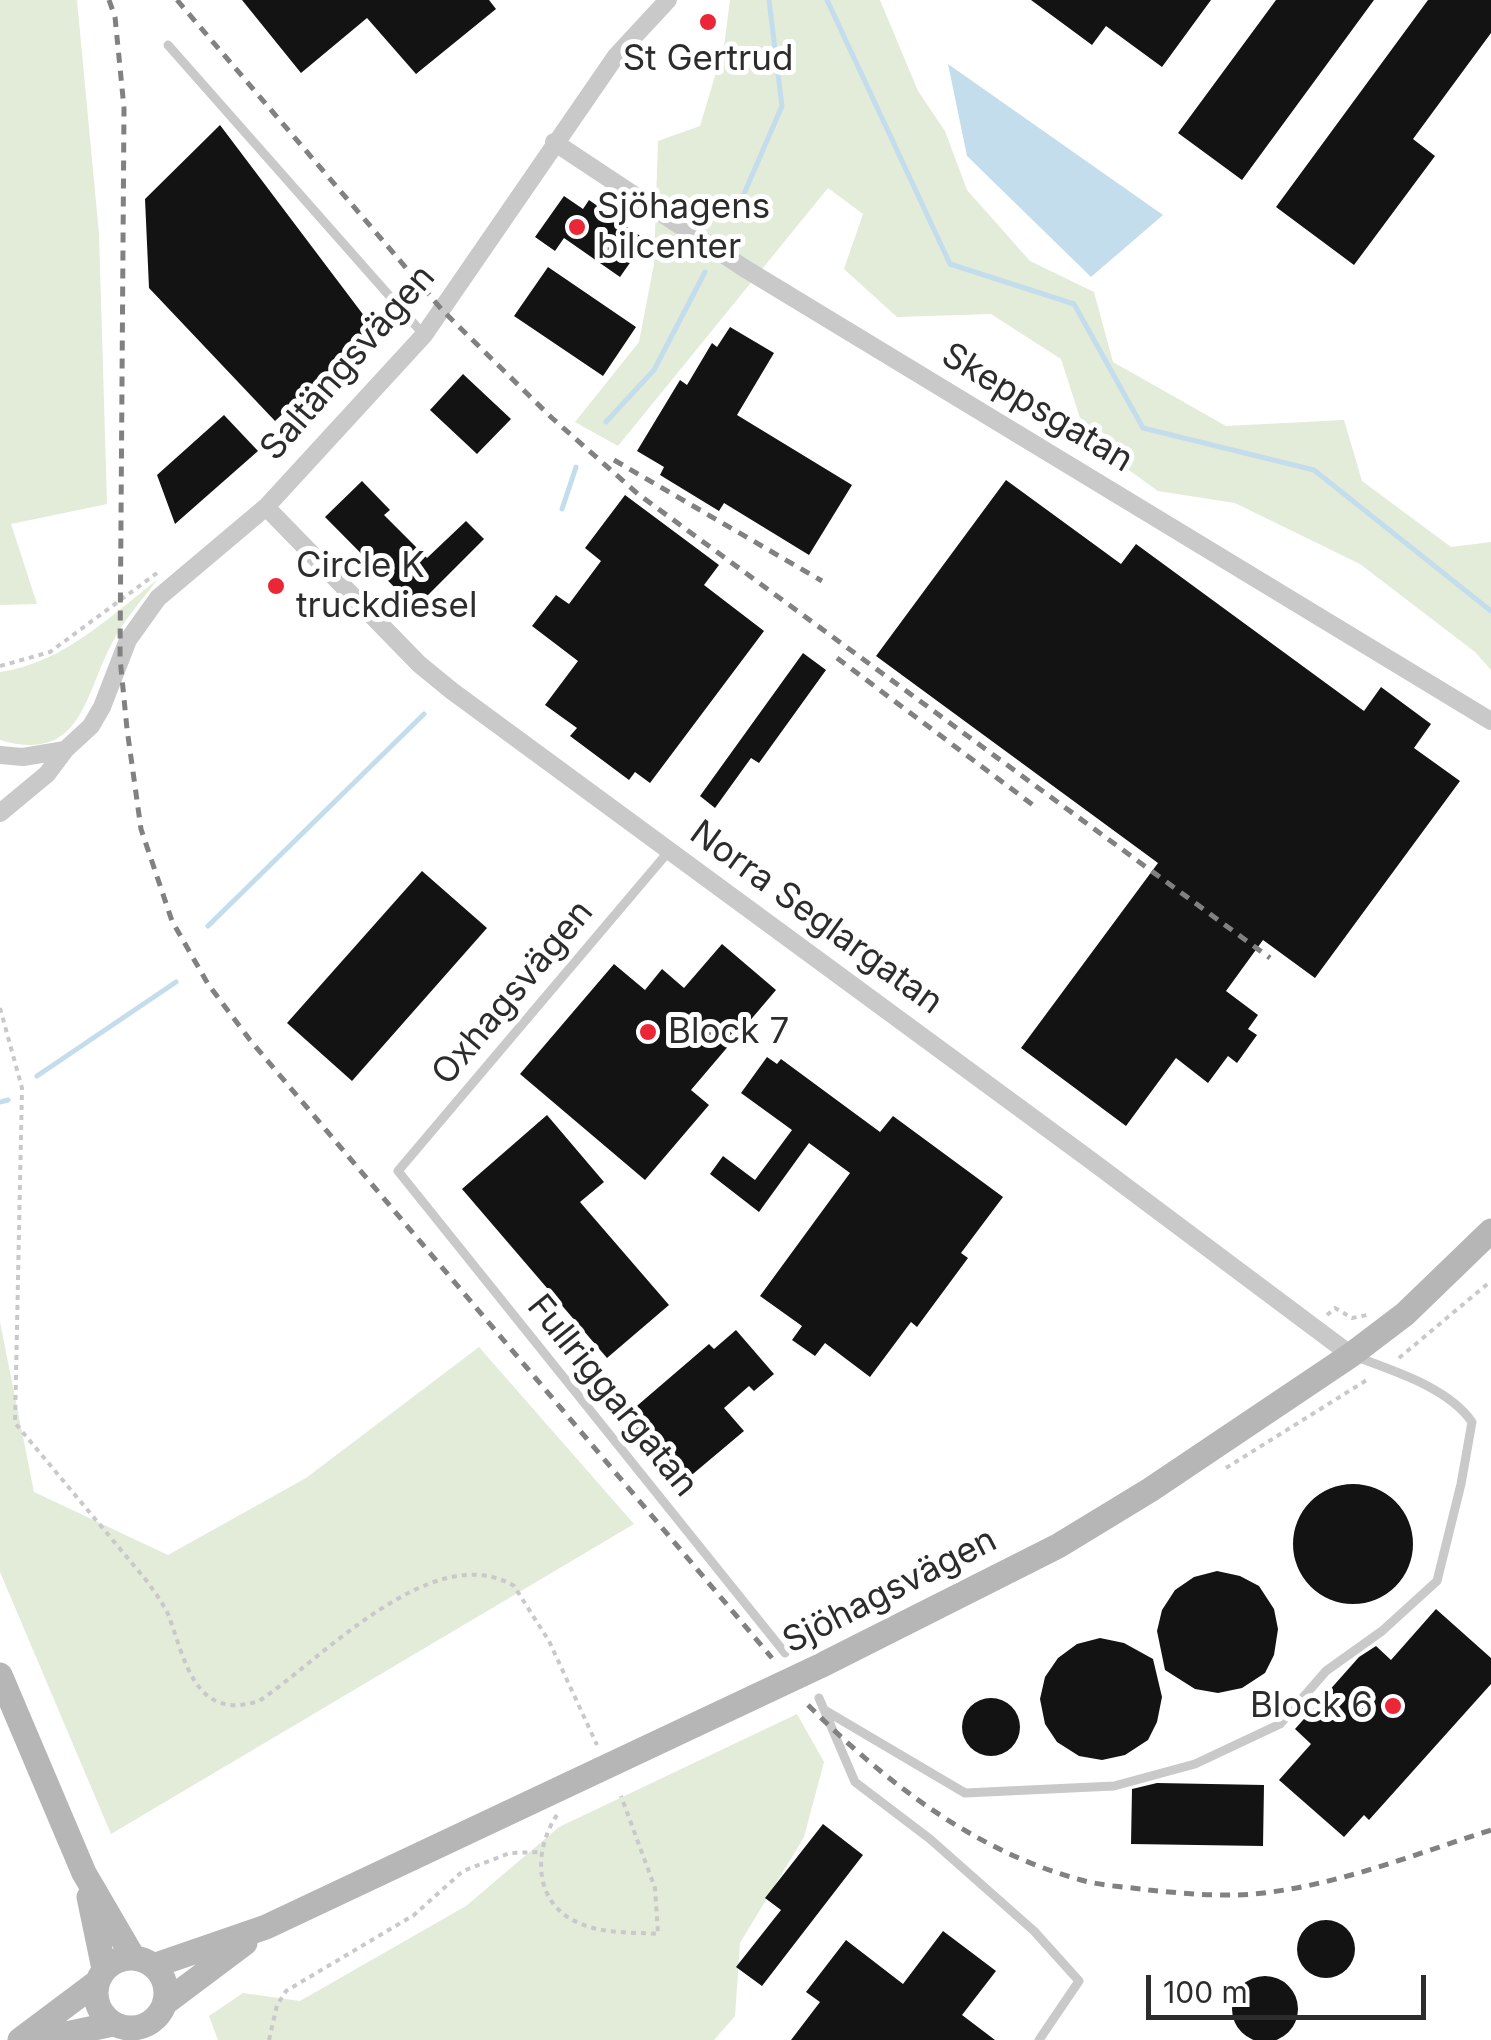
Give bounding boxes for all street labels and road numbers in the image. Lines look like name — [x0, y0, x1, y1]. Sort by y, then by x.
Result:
street label: Saltängsvägen — [252, 257, 444, 469]
street label: Skeppsgatan — [934, 334, 1140, 482]
street label: Norra Seglargatan — [682, 812, 950, 1024]
street label: Oxhagsvägen — [424, 892, 602, 1094]
street label: Fullriggargatan — [518, 1287, 706, 1505]
street label: Sjöhagsvägen — [776, 1519, 1004, 1663]

